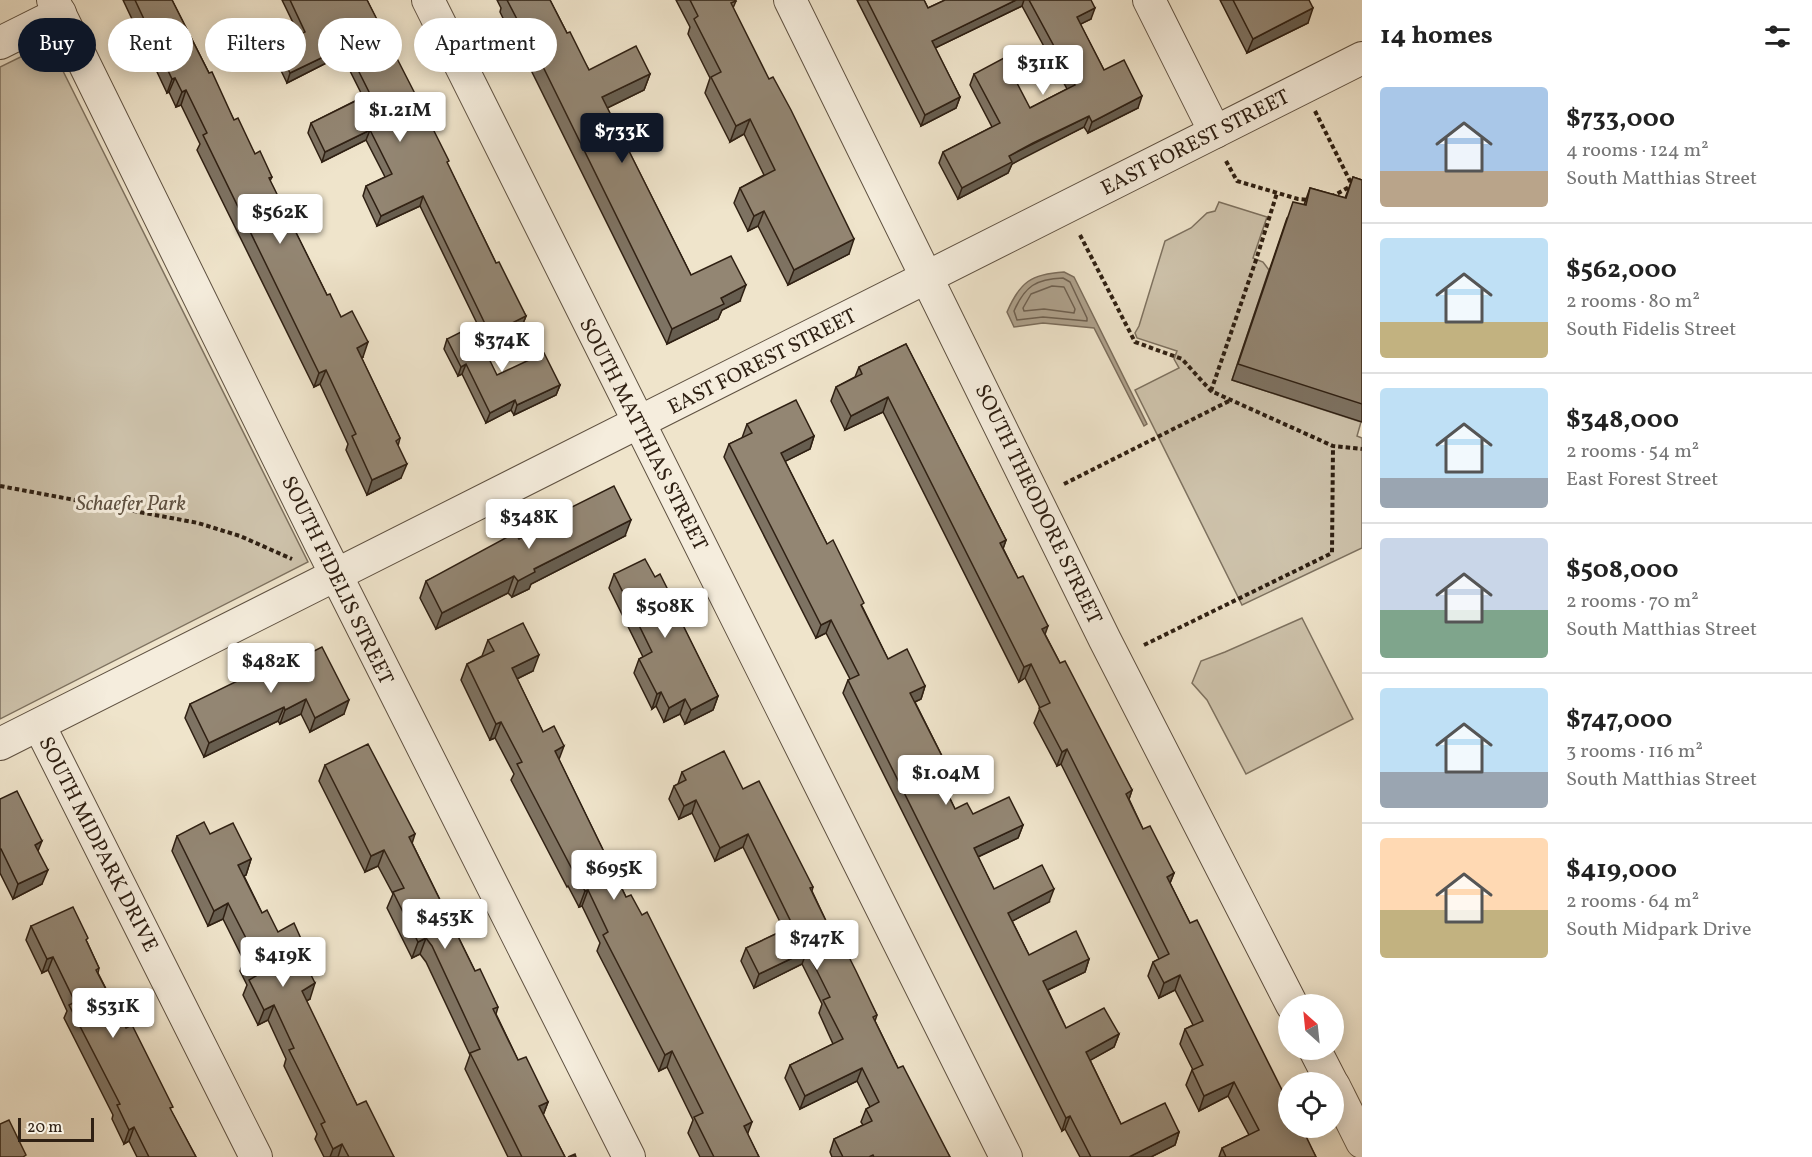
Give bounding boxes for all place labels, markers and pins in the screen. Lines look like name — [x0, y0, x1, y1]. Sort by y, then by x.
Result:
pin: $311K — [1001, 45, 1085, 96]
pin: $1.21M — [351, 92, 449, 143]
pin: $733K — [580, 113, 664, 164]
pin: $562K — [238, 194, 322, 245]
pin: $374K — [460, 322, 544, 373]
pin: $348K — [487, 499, 571, 550]
pin: $508K — [623, 588, 707, 639]
pin: $482K — [229, 643, 313, 694]
pin: $1.04M — [897, 755, 995, 806]
pin: $695K — [572, 850, 656, 901]
pin: $453K — [403, 899, 487, 950]
pin: $747K — [775, 920, 859, 971]
pin: $419K — [241, 937, 325, 988]
pin: $531K — [71, 988, 155, 1039]

